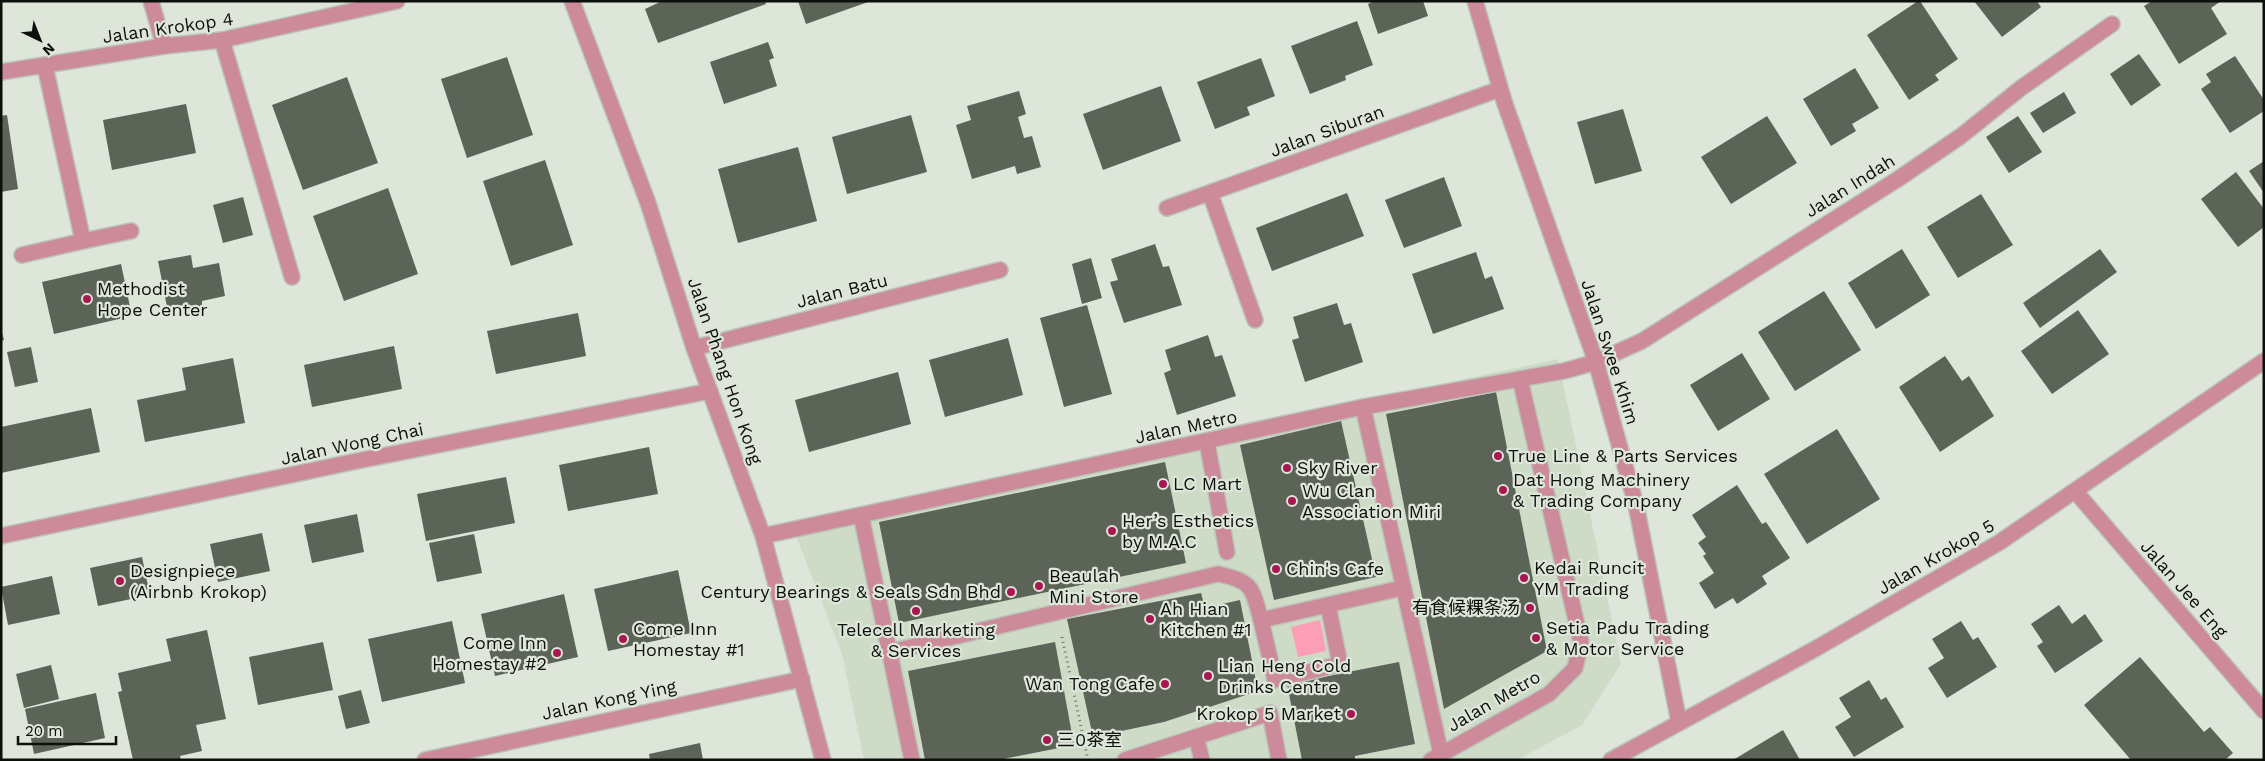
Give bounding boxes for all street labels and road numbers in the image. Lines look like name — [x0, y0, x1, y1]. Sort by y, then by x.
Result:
street label: Jalan Krokop 4 — [101, 8, 235, 47]
street label: Jalan Siburan — [1267, 100, 1387, 161]
street label: Jalan Indah — [1801, 150, 1899, 222]
street label: Jalan Batu — [794, 269, 890, 312]
street label: Jalan Phang Hon Kong — [684, 275, 767, 467]
street label: Jalan Swee Khim — [1577, 277, 1644, 427]
street label: Jalan Metro — [1133, 405, 1239, 448]
street label: Jalan Wong Chai — [279, 418, 425, 469]
street label: Jalan Krokop 5 — [1874, 515, 1998, 598]
street label: Jalan Jee Eng — [2137, 536, 2233, 642]
street label: Jalan Metro — [1444, 666, 1544, 736]
street label: Jalan Kong Ying — [540, 675, 678, 724]

